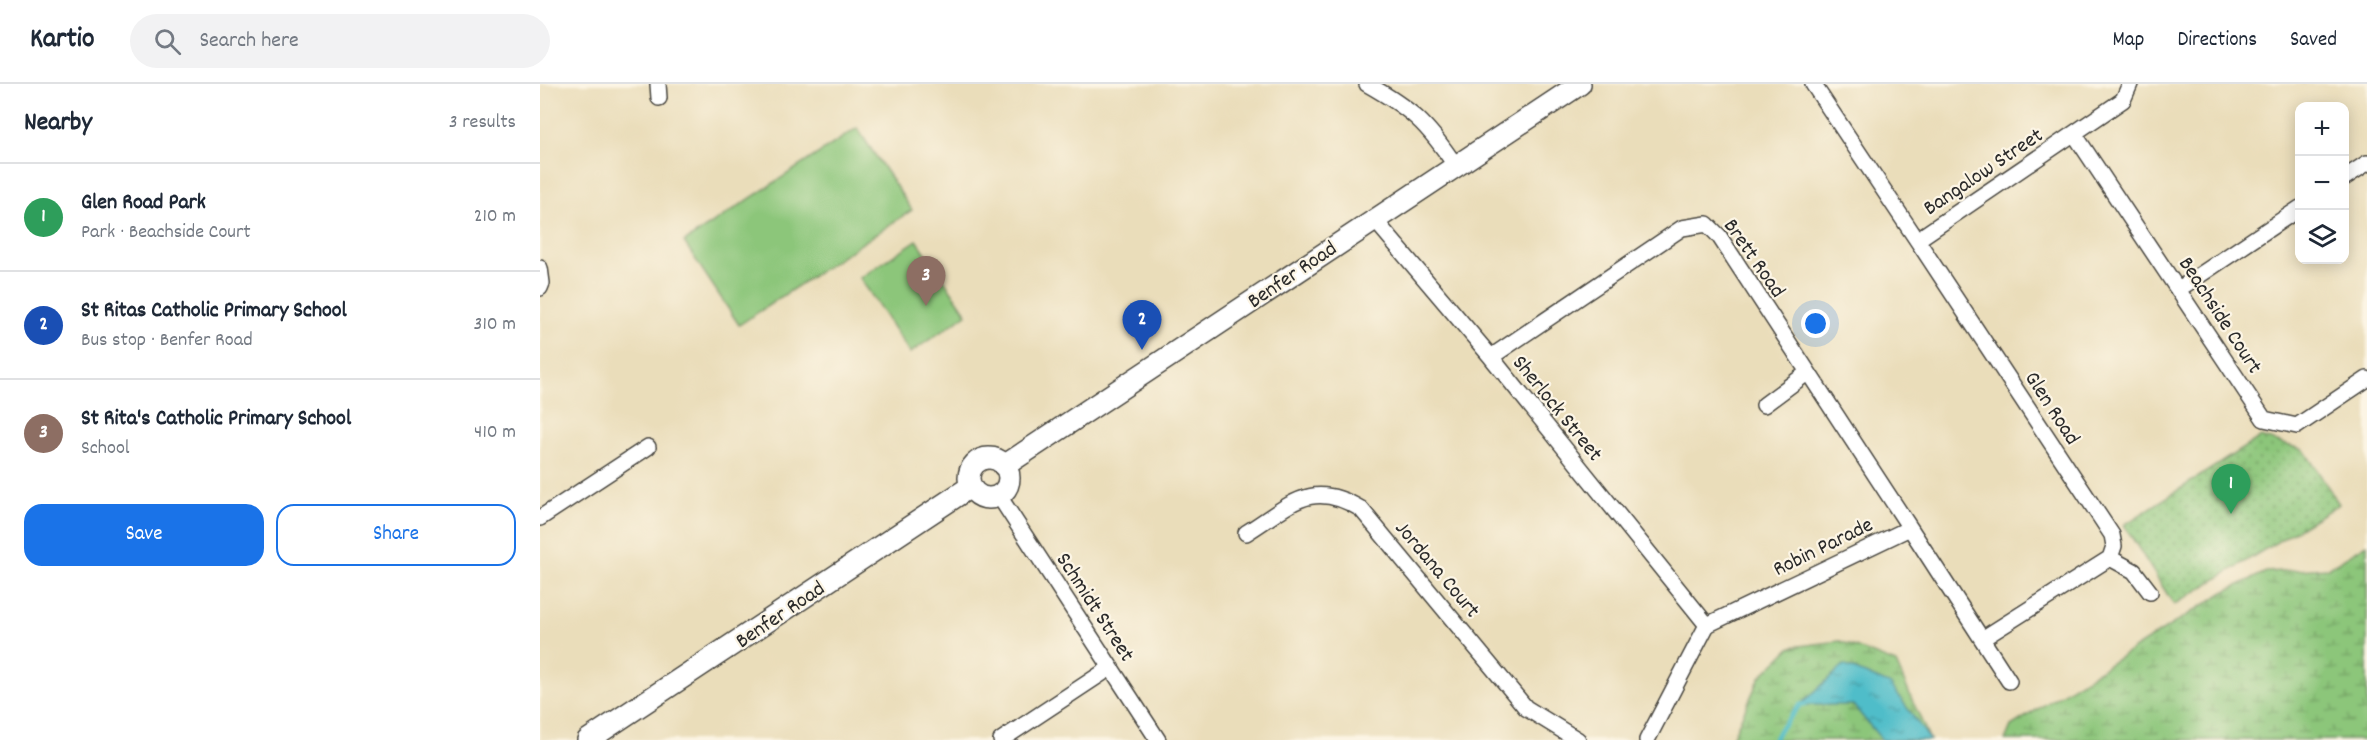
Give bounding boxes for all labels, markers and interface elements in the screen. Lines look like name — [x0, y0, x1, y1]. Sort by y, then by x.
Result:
search box — [130, 14, 550, 68]
text: Kartio — [30, 21, 94, 61]
icon: search — [151, 25, 184, 58]
text: Search here — [199, 26, 299, 57]
text: Map — [2113, 26, 2144, 56]
text: Directions — [2177, 26, 2257, 56]
text: Saved — [2290, 26, 2337, 56]
map controls — [2295, 102, 2349, 264]
button: + — [2295, 102, 2349, 156]
text: Nearby — [24, 105, 92, 142]
text: 3 results — [449, 109, 516, 137]
street label: Bangalow Street — [1918, 121, 2050, 224]
button: − — [2295, 156, 2349, 210]
text: Glen Road Park — [81, 188, 206, 219]
text: 1 — [41, 203, 46, 231]
text: 210 m — [474, 203, 516, 231]
button: layers — [2295, 210, 2349, 264]
street label: Brett Road — [1714, 213, 1792, 305]
text: Park · Beachside Court — [81, 219, 251, 247]
street label: Benfer Road — [1242, 235, 1344, 317]
street label: Beachside Court — [2170, 251, 2269, 381]
pin: 3 — [906, 256, 946, 306]
text: St Ritas Catholic Primary School — [81, 296, 347, 327]
pin: 2 — [1122, 300, 1162, 350]
your location — [1801, 309, 1830, 338]
text: 2 — [39, 311, 48, 339]
text: 310 m — [474, 311, 516, 339]
text: Bus stop · Benfer Road — [81, 327, 253, 355]
street label: Sherlock Street — [1504, 349, 1609, 469]
street label: Glen Road — [2016, 366, 2086, 452]
text: St Rita's Catholic Primary School — [81, 404, 351, 435]
text: 3 — [39, 419, 48, 447]
text: 410 m — [474, 419, 516, 447]
text: School — [81, 435, 130, 463]
pin: 1 — [2212, 464, 2250, 514]
button: Save — [24, 504, 264, 566]
button: Share — [276, 504, 516, 566]
street label: Robin Parade — [1768, 511, 1879, 586]
street label: Jordana Court — [1386, 515, 1486, 626]
street label: Schmidt Street — [1047, 547, 1141, 669]
street label: Benfer Road — [730, 575, 832, 657]

